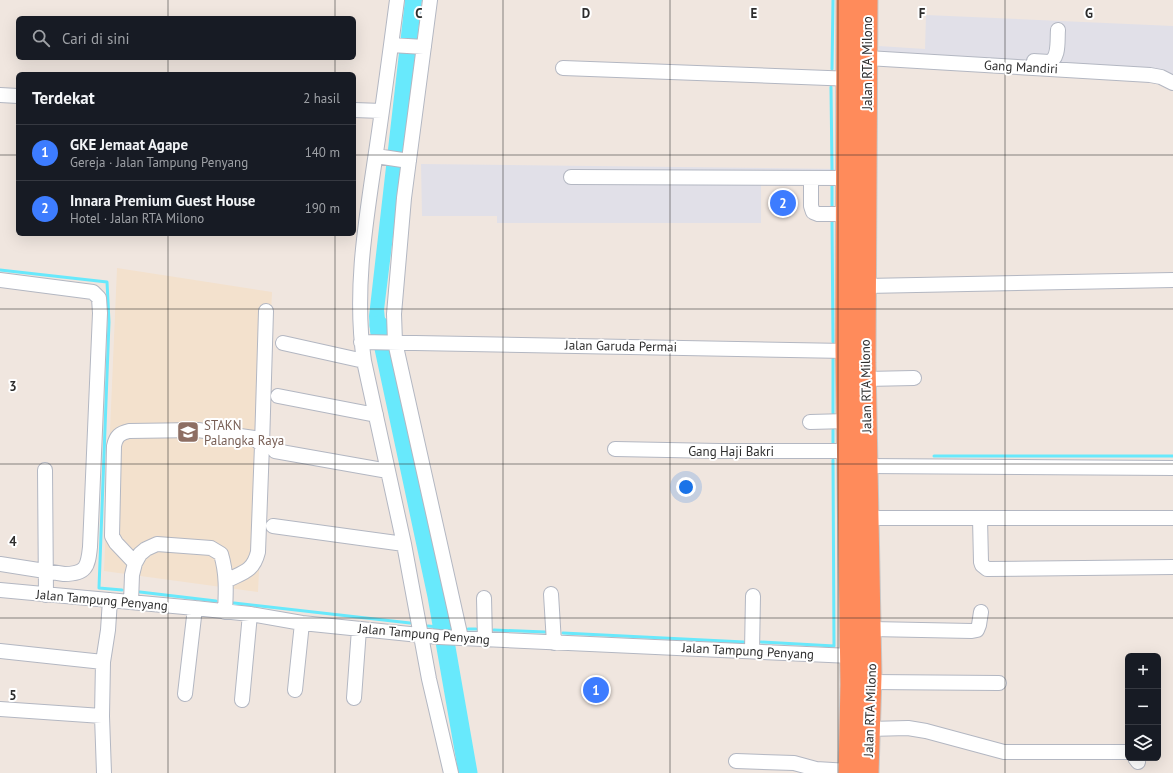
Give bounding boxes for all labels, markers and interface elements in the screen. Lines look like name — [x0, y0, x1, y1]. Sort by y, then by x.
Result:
text: C — [415, 5, 423, 22]
text: D — [582, 5, 590, 22]
text: E — [751, 5, 758, 22]
text: F — [919, 5, 926, 22]
text: G — [1085, 5, 1093, 22]
search box — [16, 16, 356, 60]
street label: Jalan RTA Milono — [859, 16, 876, 111]
icon: search — [30, 27, 52, 49]
text: Cari di sini — [62, 29, 130, 48]
street label: Gang Mandiri — [984, 57, 1058, 77]
text: Terdekat — [32, 87, 95, 109]
text: 2 hasil — [303, 90, 340, 107]
text: GKE Jemaat Agape — [70, 135, 188, 154]
text: 1 — [41, 144, 49, 161]
text: 140 m — [305, 144, 340, 161]
text: Gereja · Jalan Tampung Penyang — [70, 154, 248, 171]
pin: 2 — [770, 188, 796, 218]
text: Innara Premium Guest House — [70, 191, 255, 210]
text: 2 — [41, 200, 49, 217]
text: 190 m — [305, 200, 340, 217]
text: Hotel · Jalan RTA Milono — [70, 210, 204, 227]
street label: Jalan Garuda Permai — [564, 337, 677, 355]
street label: Jalan RTA Milono — [857, 339, 875, 434]
text: 3 — [9, 378, 17, 395]
place label: STAKN Palangka Raya — [204, 417, 284, 449]
school or university icon: STAKN Palangka Raya — [175, 419, 201, 445]
street label: Gang Haji Bakri — [688, 443, 774, 460]
your location — [676, 477, 696, 497]
text: 4 — [9, 533, 17, 550]
street label: Jalan Tampung Penyang — [34, 586, 169, 614]
street label: Jalan Tampung Penyang — [356, 620, 491, 648]
street label: Jalan Tampung Penyang — [681, 639, 814, 663]
map controls — [1125, 653, 1161, 761]
button: + — [1125, 653, 1161, 689]
street label: Jalan RTA Milono — [860, 663, 880, 758]
pin: 1 — [583, 675, 609, 705]
text: 5 — [9, 687, 17, 704]
button: − — [1125, 689, 1161, 725]
button: layers — [1125, 725, 1161, 761]

